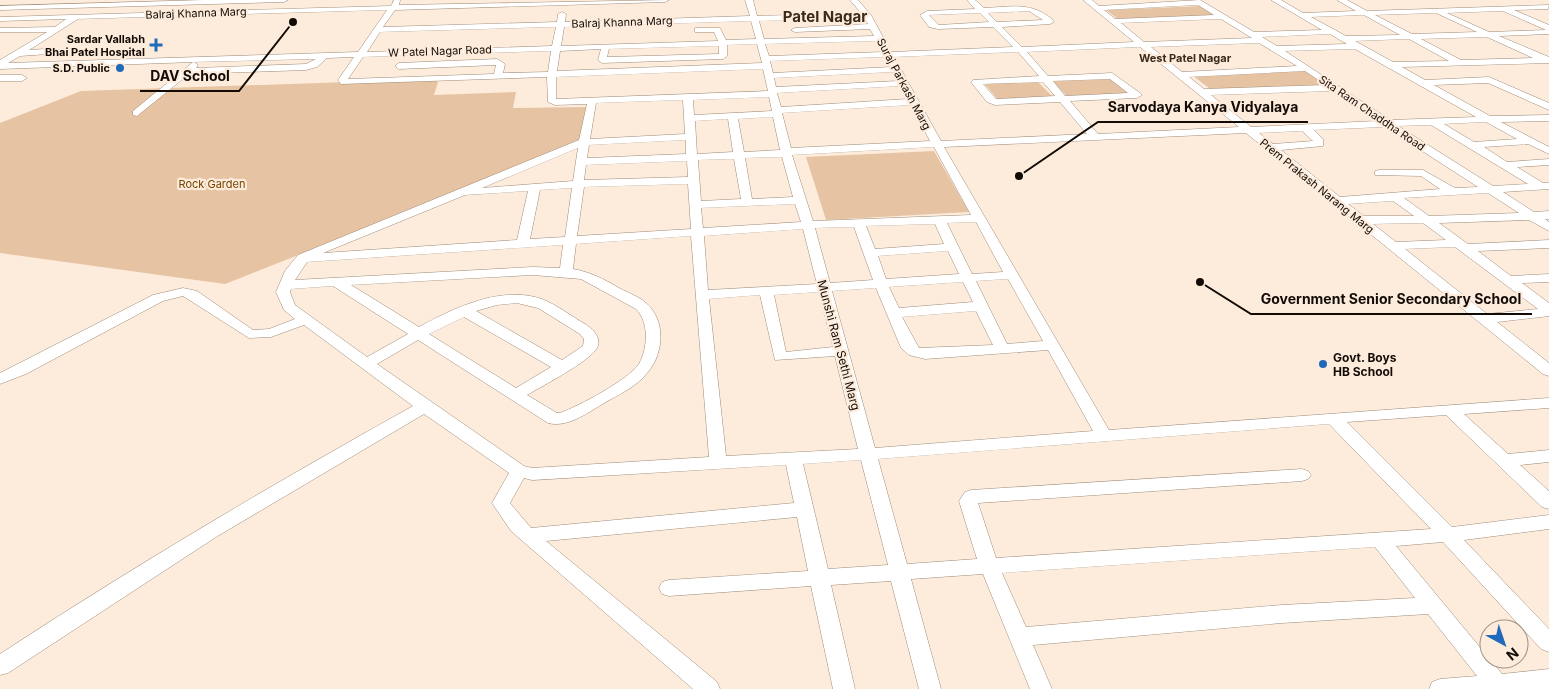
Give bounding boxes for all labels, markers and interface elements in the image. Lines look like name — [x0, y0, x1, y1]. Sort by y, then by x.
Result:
street label: Balraj Khanna Marg — [145, 4, 247, 22]
district label: Patel Nagar — [783, 7, 867, 26]
street label: Balraj Khanna Marg — [571, 13, 673, 31]
place label: Sardar Vallabh Bhai Patel Hospital — [45, 32, 145, 59]
street label: Suraj Parkash Marg — [874, 36, 934, 132]
marker: Sardar Vallabh Bhai Patel Hospital — [149, 38, 163, 52]
street label: W Patel Nagar Road — [388, 42, 492, 60]
district label: West Patel Nagar — [1139, 51, 1232, 65]
place label: S.D. Public — [52, 61, 111, 75]
marker: S.D. Public — [114, 62, 126, 74]
callout: DAV School — [140, 62, 239, 91]
text: DAV School — [150, 67, 230, 84]
street label: Sita Ram Chaddha Road — [1316, 72, 1428, 154]
callout: Sarvodaya Kanya Vidyalaya — [1098, 93, 1308, 122]
text: Sarvodaya Kanya Vidyalaya — [1108, 98, 1298, 115]
street label: Prem Prakash Narang Marg — [1257, 136, 1377, 236]
park label: Rock Garden — [179, 177, 245, 191]
street label: Munshi Ram Sethi Marg — [814, 278, 864, 412]
callout: Government Senior Secondary School — [1251, 285, 1532, 314]
text: Government Senior Secondary School — [1261, 290, 1521, 307]
place label: Govt. Boys HB School — [1333, 350, 1397, 379]
marker: Govt. Boys HB School — [1317, 358, 1329, 370]
north arrow — [1479, 619, 1529, 669]
text: N — [1503, 644, 1522, 664]

